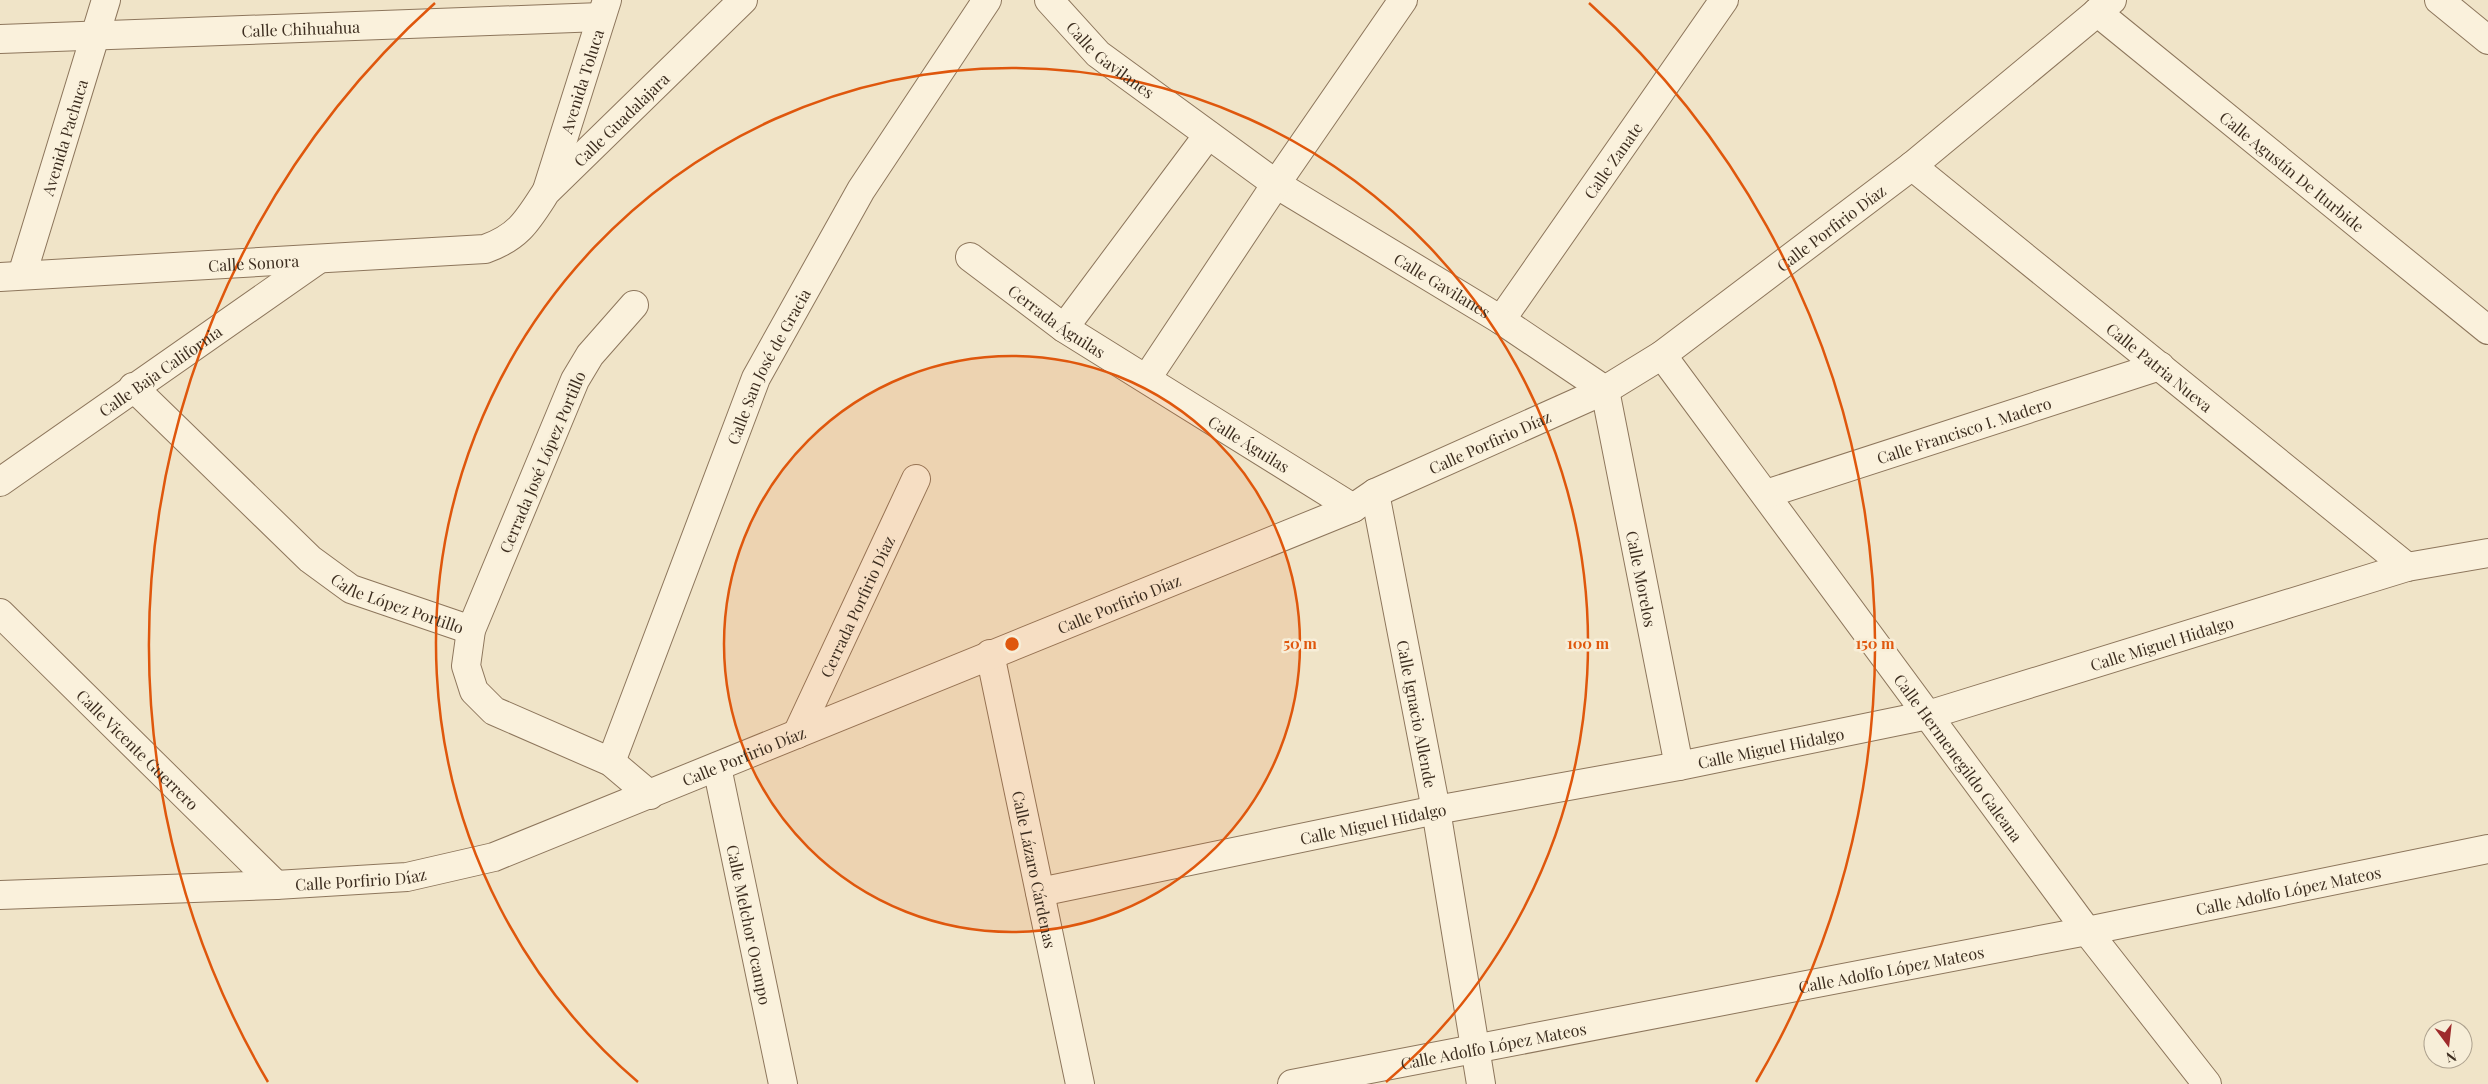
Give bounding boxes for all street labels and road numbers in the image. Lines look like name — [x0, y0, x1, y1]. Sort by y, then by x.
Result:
street label: Calle Chihuahua — [241, 15, 360, 41]
street label: Calle Gavilanes — [1062, 16, 1159, 102]
street label: Avenida Toluca — [555, 26, 608, 137]
street label: Calle Guadalajara — [569, 68, 673, 170]
street label: Avenida Pachuca — [36, 76, 92, 199]
street label: Calle Agustín De Iturbide — [2216, 106, 2369, 236]
street label: Calle Zanate — [1578, 118, 1647, 202]
street label: Calle Porfirio Díaz — [1772, 179, 1890, 275]
street label: Calle Gavilanes — [1391, 248, 1495, 322]
street label: Calle Sonora — [208, 249, 300, 275]
street label: Cerrada Águilas — [1004, 279, 1110, 362]
street label: Calle San José de Gracia — [721, 284, 815, 447]
street label: Calle Patria Nueva — [2102, 318, 2217, 416]
street label: Calle Baja California — [94, 320, 225, 421]
street label: Cerrada José López Portillo — [494, 368, 590, 556]
street label: Calle Francisco I. Madero — [1874, 392, 2054, 468]
street label: Calle Porfirio Díaz — [1425, 405, 1554, 478]
street label: Calle Águilas — [1205, 410, 1294, 477]
street label: Calle Morelos — [1622, 529, 1662, 629]
street label: Cerrada Porfirio Díaz — [815, 532, 899, 680]
street label: Calle López Portillo — [327, 568, 467, 637]
street label: Calle Porfirio Díaz — [1054, 569, 1184, 638]
street label: Calle Miguel Hidalgo — [2087, 611, 2236, 675]
street label: Calle Ignacio Allende — [1393, 638, 1442, 790]
street label: Calle Hermenegildo Galeana — [1890, 669, 2028, 846]
street label: Calle Vicente Guerrero — [73, 684, 204, 814]
street label: Calle Porfirio Díaz — [679, 721, 809, 790]
street label: Calle Miguel Hidalgo — [1696, 722, 1846, 772]
street label: Calle Lázaro Cárdenas — [1008, 789, 1062, 950]
street label: Calle Miguel Hidalgo — [1298, 798, 1448, 848]
street label: Calle Melchor Ocampo — [723, 843, 777, 1007]
street label: Calle Adolfo López Mateos — [2194, 861, 2383, 919]
street label: Calle Porfirio Díaz — [294, 862, 429, 894]
street label: Calle Adolfo López Mateos — [1796, 941, 1986, 997]
street label: Calle Adolfo López Mateos — [1399, 1017, 1588, 1073]

